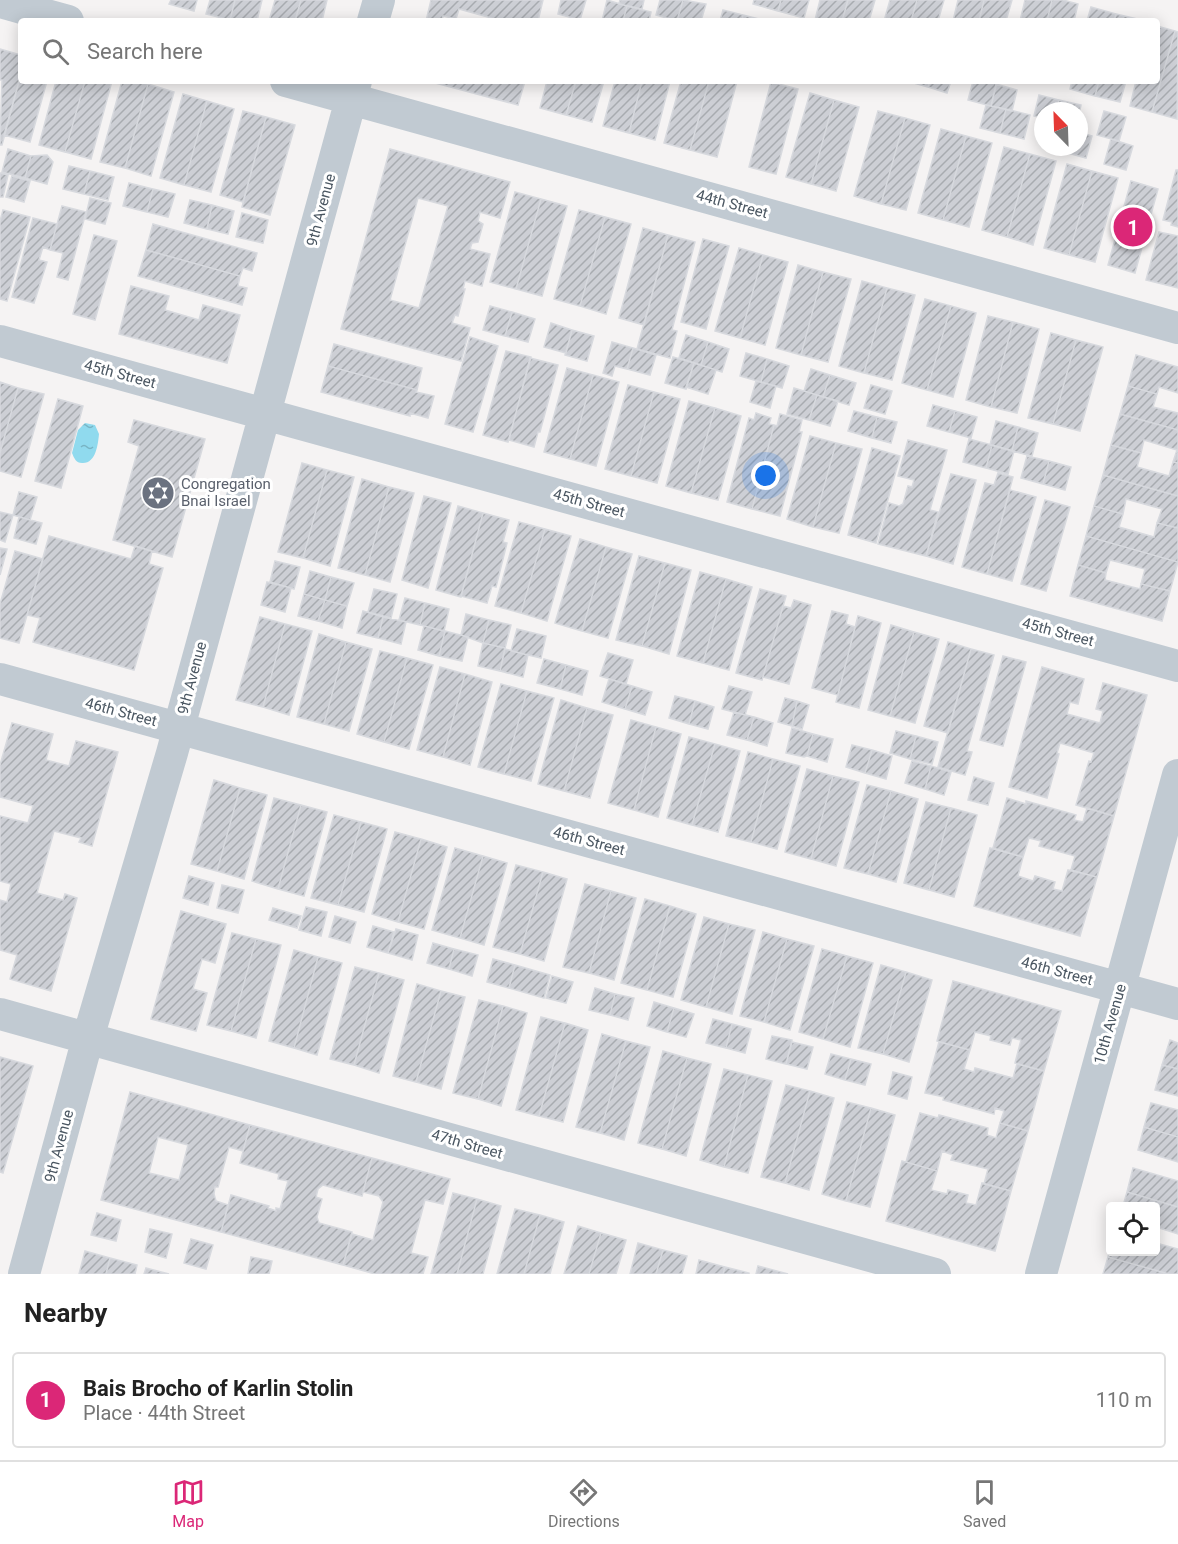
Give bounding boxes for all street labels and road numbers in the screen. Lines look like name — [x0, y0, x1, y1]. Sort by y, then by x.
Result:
street label: 9th Avenue — [303, 172, 339, 248]
street label: 44th Street — [694, 186, 770, 222]
street label: 45th Street — [82, 356, 158, 392]
street label: 45th Street — [551, 485, 627, 521]
street label: 45th Street — [1020, 614, 1096, 650]
street label: 9th Avenue — [174, 640, 210, 716]
street label: 46th Street — [83, 694, 159, 730]
street label: 46th Street — [551, 823, 627, 859]
street label: 46th Street — [1019, 953, 1095, 989]
street label: 10th Avenue — [1090, 982, 1130, 1066]
street label: 9th Avenue — [41, 1108, 77, 1184]
street label: 47th Street — [429, 1125, 505, 1163]

